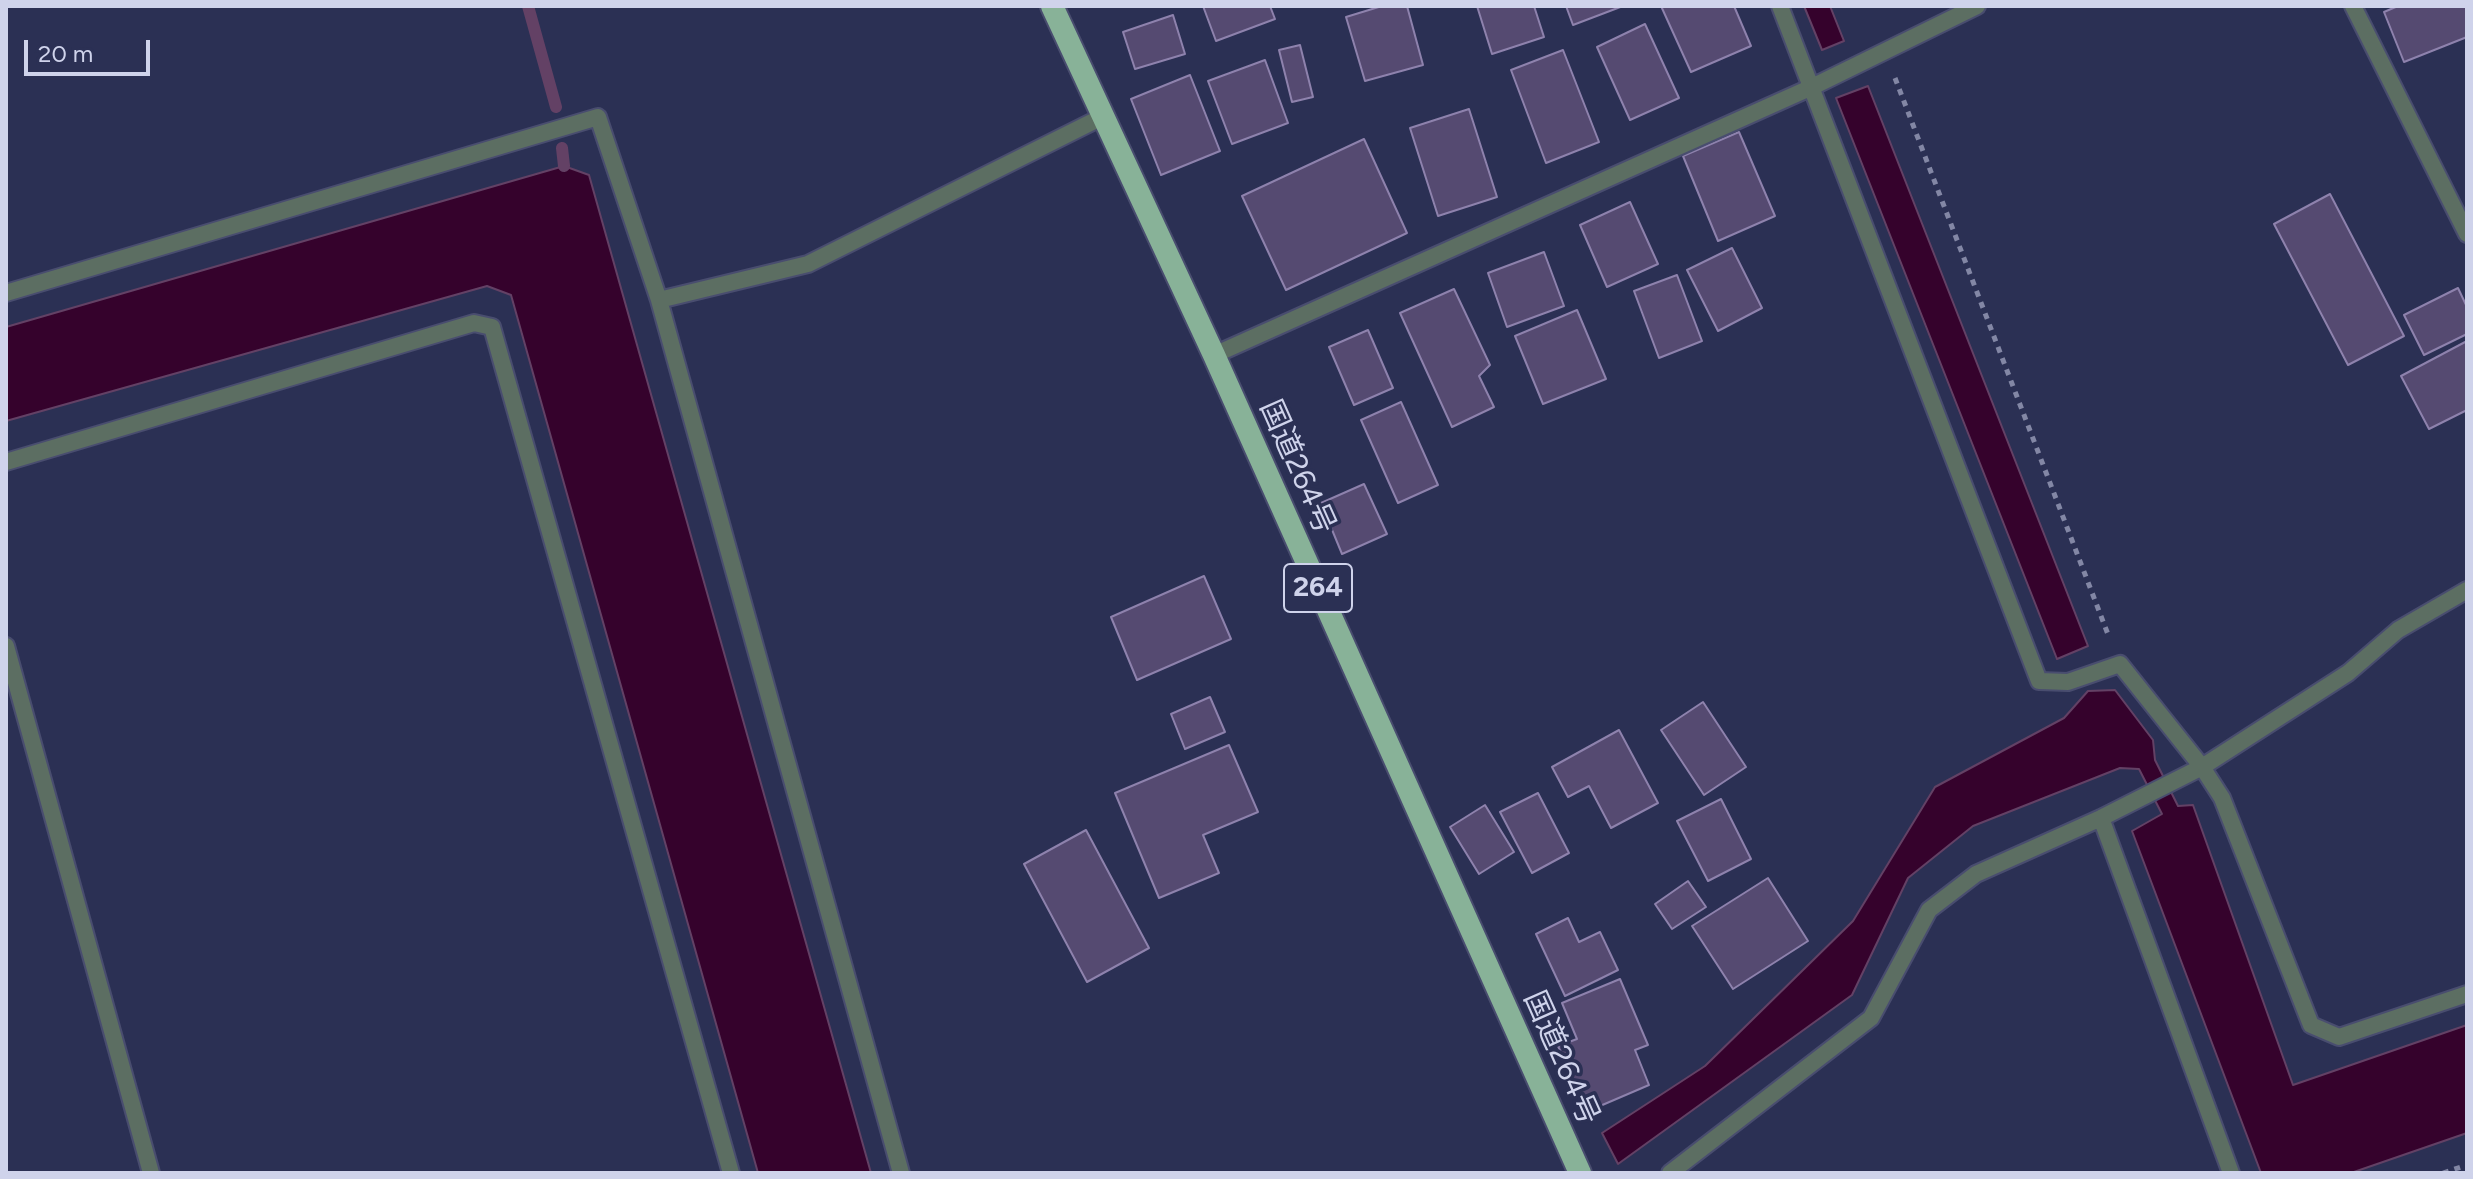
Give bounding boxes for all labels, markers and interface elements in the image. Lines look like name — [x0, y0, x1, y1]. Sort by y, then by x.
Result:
scale bar — [28, 24, 154, 74]
text: 20 m — [38, 39, 93, 68]
street label: 国道264号 — [1252, 395, 1342, 539]
road number: 264 — [1284, 564, 1352, 612]
street label: 国道264号 — [1516, 986, 1606, 1130]

